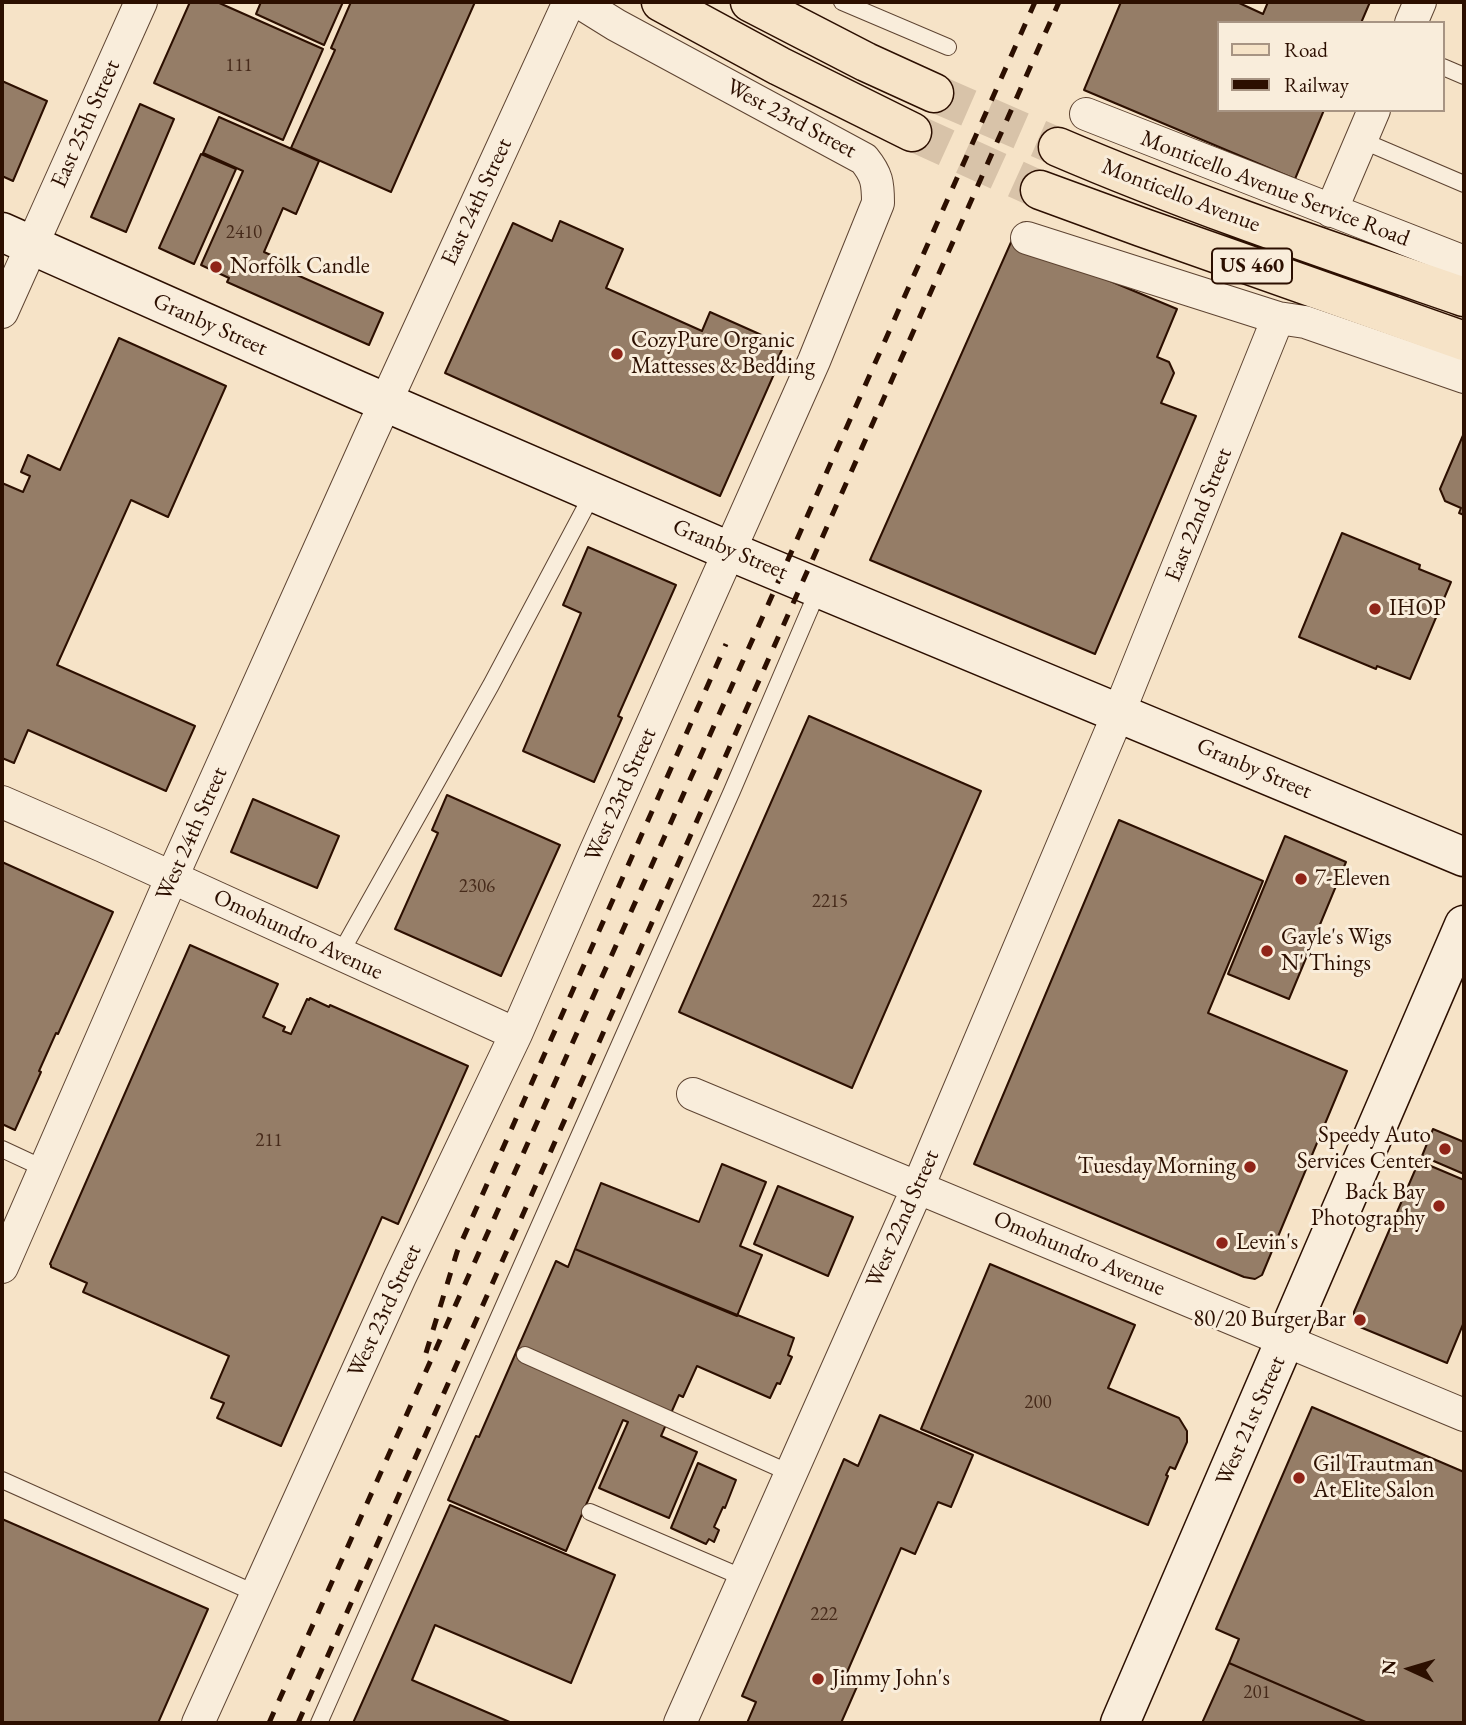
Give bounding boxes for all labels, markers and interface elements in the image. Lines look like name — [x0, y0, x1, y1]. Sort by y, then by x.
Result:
legend — [1218, 21, 1445, 112]
text: Road — [1284, 36, 1328, 63]
house number: 111 — [225, 55, 253, 77]
street label: East 25th Street — [46, 56, 126, 192]
text: Railway — [1284, 71, 1349, 98]
street label: West 23rd Street — [721, 73, 861, 165]
street label: Monticello Avenue Service Road — [1137, 125, 1413, 253]
street label: East 24th Street — [436, 134, 518, 270]
street label: Monticello Avenue — [1098, 153, 1264, 239]
house number: 2410 — [226, 222, 262, 244]
road number: US 460 — [1212, 248, 1292, 284]
place label: Norfolk Candle — [230, 253, 370, 281]
marker: Norfolk Candle — [208, 259, 224, 275]
street label: Granby Street — [149, 288, 271, 362]
place label: CozyPure Organic Mattesses & Bedding — [631, 327, 815, 381]
marker: CozyPure Organic Mattesses & Bedding — [609, 346, 625, 362]
street label: East 22nd Street — [1160, 444, 1238, 586]
street label: Granby Street — [668, 513, 792, 587]
place label: IHOP — [1389, 595, 1446, 623]
marker: IHOP — [1367, 601, 1383, 617]
street label: West 23rd Street — [579, 724, 663, 866]
street label: Granby Street — [1192, 732, 1316, 806]
street label: West 24th Street — [150, 763, 234, 905]
place label: 7-Eleven — [1315, 865, 1390, 893]
marker: 7-Eleven — [1293, 871, 1309, 887]
house number: 2306 — [459, 876, 495, 898]
street label: Omohundro Avenue — [209, 884, 387, 986]
house number: 2215 — [812, 891, 848, 913]
place label: Gayle's Wigs N' Things — [1281, 924, 1392, 978]
marker: Gayle's Wigs N' Things — [1259, 943, 1275, 959]
place label: Speedy Auto Services Center — [1297, 1122, 1431, 1176]
house number: 211 — [255, 1130, 283, 1152]
marker: Speedy Auto Services Center — [1437, 1141, 1453, 1157]
street label: West 22nd Street — [860, 1146, 946, 1292]
place label: Tuesday Morning — [1078, 1153, 1236, 1181]
marker: Tuesday Morning — [1242, 1159, 1258, 1175]
place label: Back Bay Photography — [1311, 1179, 1425, 1233]
marker: Back Bay Photography — [1431, 1198, 1447, 1214]
street label: Omohundro Avenue — [989, 1205, 1169, 1303]
place label: Levin's — [1236, 1229, 1298, 1257]
marker: Levin's — [1214, 1235, 1230, 1251]
street label: West 23rd Street — [342, 1240, 428, 1382]
place label: 80/20 Burger Bar — [1193, 1306, 1346, 1334]
marker: 80/20 Burger Bar — [1352, 1312, 1368, 1328]
street label: West 21st Street — [1210, 1352, 1292, 1490]
house number: 200 — [1024, 1392, 1052, 1414]
place label: Gil Trautman At Elite Salon — [1313, 1451, 1435, 1505]
marker: Gil Trautman At Elite Salon — [1291, 1470, 1307, 1486]
house number: 222 — [810, 1604, 838, 1626]
north arrow — [1375, 1634, 1445, 1704]
text: N — [1376, 1659, 1402, 1676]
place label: Jimmy John's — [832, 1665, 950, 1693]
marker: Jimmy John's — [810, 1671, 826, 1687]
house number: 201 — [1243, 1682, 1271, 1704]

